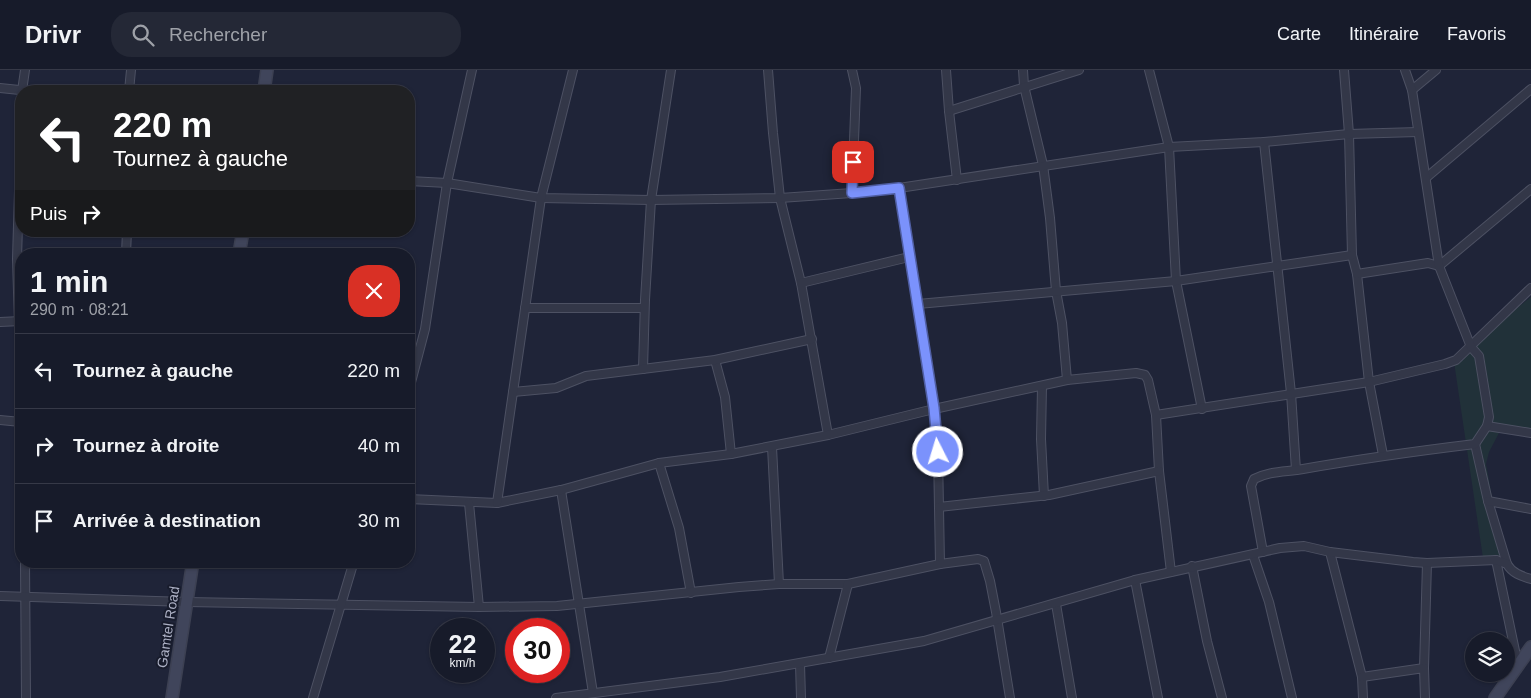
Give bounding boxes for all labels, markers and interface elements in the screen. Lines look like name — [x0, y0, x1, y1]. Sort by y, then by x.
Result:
search box — [111, 12, 461, 57]
text: Drivr — [25, 21, 81, 48]
icon: search — [129, 21, 157, 49]
text: Rechercher — [169, 24, 267, 45]
text: Carte — [1277, 24, 1321, 44]
text: Itinéraire — [1349, 24, 1419, 44]
text: Favoris — [1447, 24, 1506, 44]
icon: left — [30, 105, 95, 170]
text: 220 m — [113, 105, 212, 144]
pin — [832, 141, 874, 183]
text: Tournez à gauche — [113, 146, 288, 171]
icon: arrive — [839, 148, 867, 176]
icon: right — [77, 200, 105, 228]
text: Puis — [30, 203, 67, 224]
text: 1 min — [30, 265, 108, 298]
button: close — [348, 265, 400, 317]
text: 290 m · 08:21 — [30, 301, 129, 318]
icon: left — [30, 357, 58, 385]
text: Tournez à gauche — [73, 360, 233, 381]
text: 220 m — [347, 360, 400, 381]
position arrow — [911, 425, 963, 477]
icon: right — [30, 432, 58, 460]
text: Tournez à droite — [73, 435, 219, 456]
text: 40 m — [358, 435, 400, 456]
icon: arrive — [30, 507, 58, 535]
text: Arrivée à destination — [73, 510, 261, 531]
text: 30 m — [358, 510, 400, 531]
street label: Gamtel Road — [154, 585, 182, 669]
speed limit sign: 30 — [505, 618, 570, 683]
text: 22 — [449, 630, 476, 658]
map controls — [1465, 632, 1515, 682]
button: layers — [1465, 632, 1515, 682]
text: km/h — [449, 656, 476, 670]

